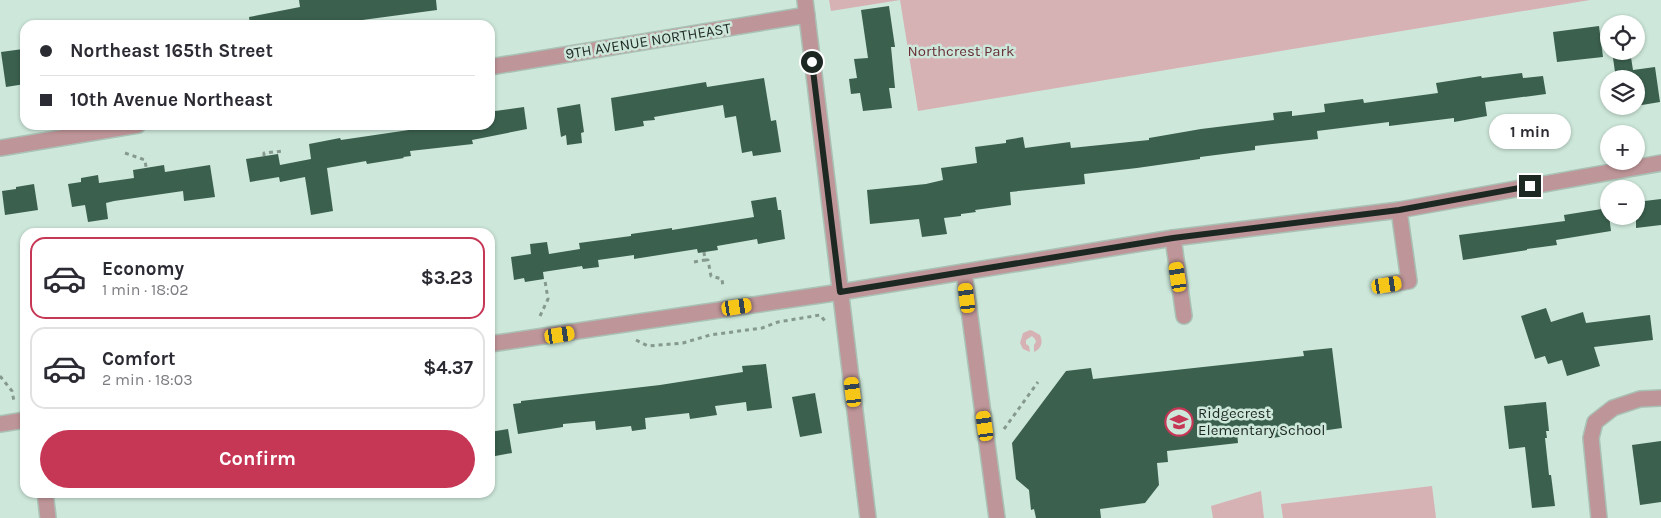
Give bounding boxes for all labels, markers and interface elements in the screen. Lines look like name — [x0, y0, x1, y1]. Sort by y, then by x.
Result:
map controls — [1600, 15, 1645, 225]
button: locate — [1600, 15, 1645, 60]
street label: 9TH AVENUE NORTHEAST — [564, 19, 732, 63]
text: Northeast 165th Street — [70, 40, 273, 62]
park label: Northcrest Park — [908, 42, 1014, 60]
route start — [801, 51, 823, 73]
button: layers — [1600, 70, 1645, 115]
text: 10th Avenue Northeast — [70, 89, 273, 111]
callout: 1 min — [1489, 114, 1571, 148]
text: 1 min — [1510, 122, 1550, 141]
button: + — [1600, 125, 1645, 170]
route end — [1519, 175, 1541, 197]
button: − — [1600, 180, 1645, 225]
icon: car — [42, 256, 87, 301]
text: Economy — [102, 258, 184, 280]
car — [1168, 261, 1187, 293]
text: $3.23 — [421, 267, 473, 289]
car — [1371, 275, 1402, 295]
text: 1 min · 18:02 — [102, 280, 189, 299]
car — [957, 282, 976, 314]
car — [721, 297, 752, 317]
car — [544, 325, 575, 345]
icon: car — [42, 346, 87, 391]
text: Comfort — [102, 348, 176, 370]
text: $4.37 — [423, 357, 473, 379]
text: 2 min · 18:03 — [102, 370, 193, 389]
car — [843, 376, 862, 408]
place label: Ridgecrest Elementary School — [1198, 404, 1325, 439]
school or university icon: Ridgecrest Elementary School — [1164, 407, 1194, 437]
car — [975, 410, 994, 442]
button: Confirm — [40, 430, 475, 488]

